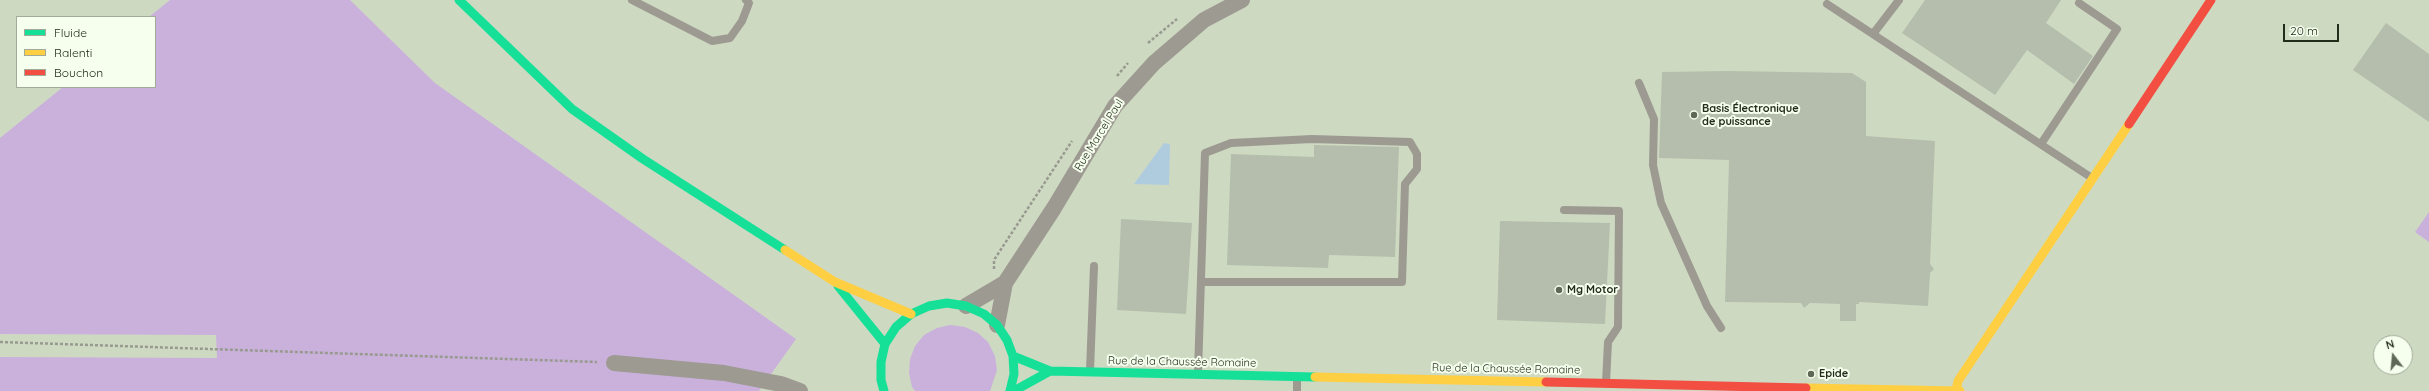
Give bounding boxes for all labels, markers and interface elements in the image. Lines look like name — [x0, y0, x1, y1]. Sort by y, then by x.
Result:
legend — [16, 16, 156, 88]
scale bar — [2285, 16, 2341, 42]
text: 20 m — [2290, 23, 2318, 38]
text: Fluide — [54, 25, 87, 40]
text: Ralenti — [54, 45, 92, 60]
text: Bouchon — [54, 65, 103, 80]
street label: Rue Marcel Paul — [1072, 97, 1126, 173]
place label: Basis Électronique de puissance — [1702, 102, 1799, 128]
marker: Basis Électronique de puissance — [1689, 110, 1699, 120]
place label: Mg Motor — [1567, 283, 1618, 297]
marker: Mg Motor — [1554, 285, 1564, 295]
north arrow — [2373, 335, 2413, 375]
text: N — [2384, 337, 2396, 352]
street label: Rue de la Chaussée Romaine — [1108, 354, 1256, 370]
street label: Rue de la Chaussée Romaine — [1432, 361, 1580, 377]
place label: Epide — [1819, 367, 1848, 381]
marker: Epide — [1806, 369, 1816, 379]

